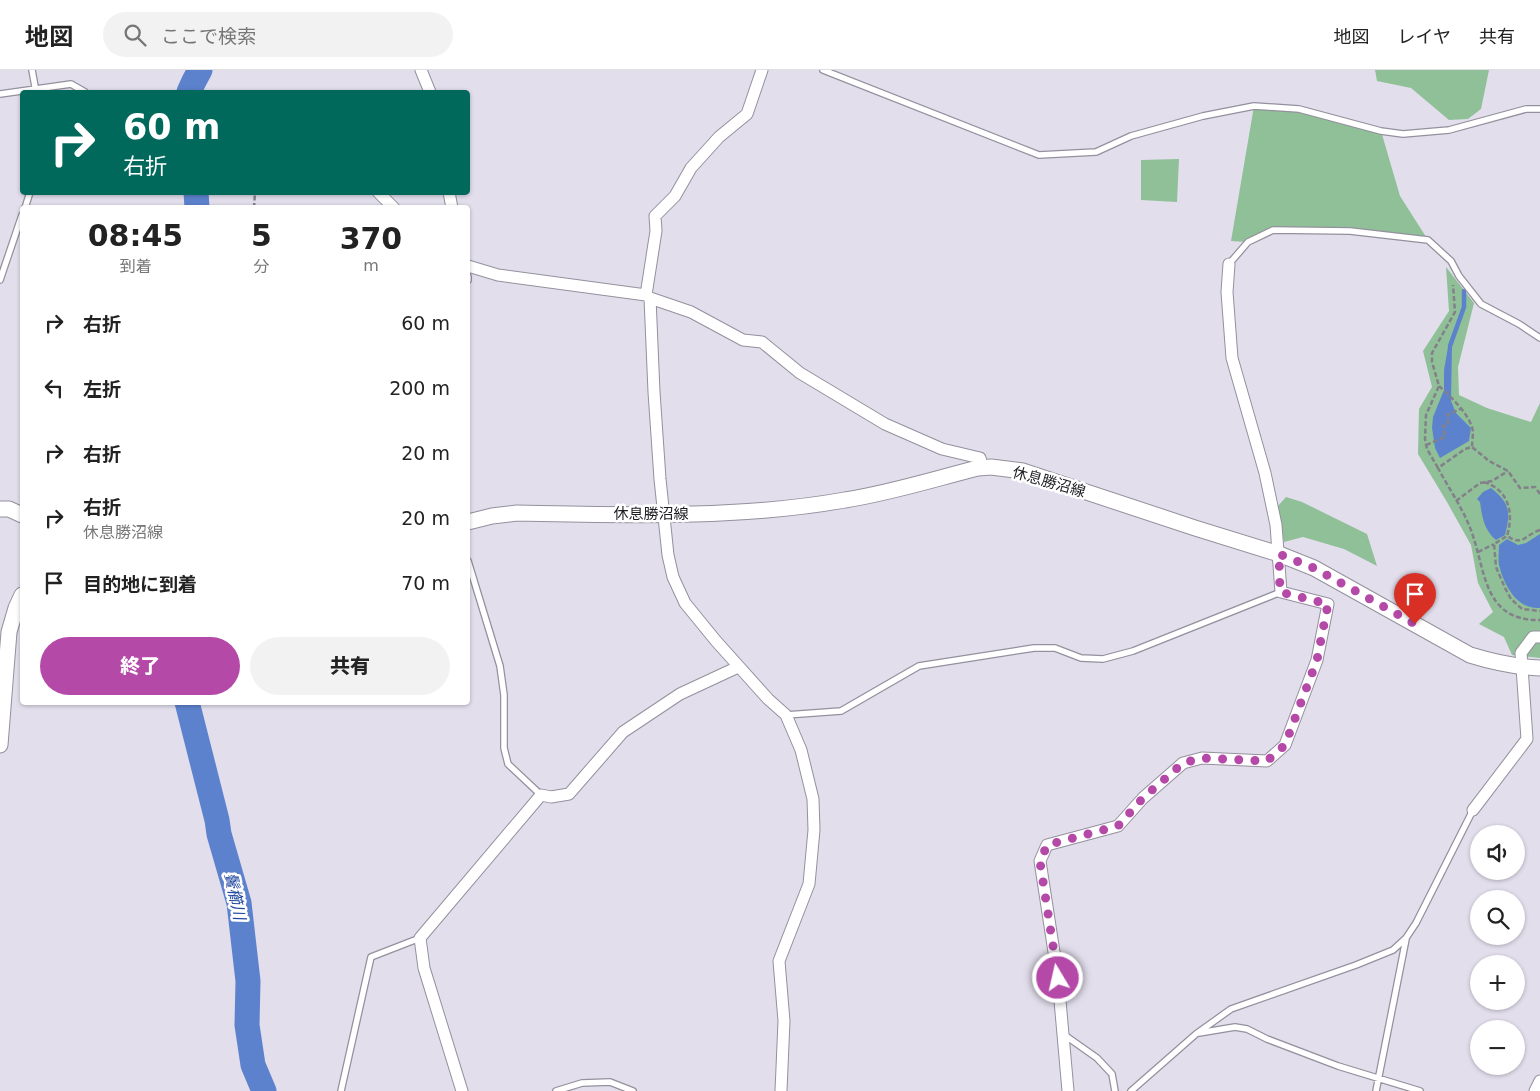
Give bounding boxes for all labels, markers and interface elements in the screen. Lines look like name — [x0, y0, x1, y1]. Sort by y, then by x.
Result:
search box — [103, 12, 453, 57]
icon: search — [121, 21, 149, 49]
text: 地図 — [25, 23, 73, 51]
text: ここで検索 — [161, 25, 256, 47]
text: 地図 — [1334, 26, 1370, 47]
text: レイヤ — [1398, 26, 1451, 47]
text: 共有 — [1479, 26, 1515, 47]
text: 60 m — [123, 107, 220, 147]
icon: right — [40, 110, 105, 175]
text: 右折 — [123, 154, 167, 179]
text: 08:45 — [88, 218, 183, 253]
text: 5 — [251, 218, 272, 253]
text: 370 — [340, 221, 402, 256]
text: m — [363, 256, 379, 275]
text: 到着 — [119, 257, 152, 276]
text: 分 — [253, 257, 269, 276]
icon: right — [40, 309, 68, 337]
text: 60 m — [401, 312, 450, 334]
text: 右折 — [83, 313, 121, 335]
icon: left — [40, 374, 68, 402]
text: 200 m — [389, 377, 450, 399]
text: 左折 — [83, 378, 121, 400]
icon: right — [40, 439, 68, 467]
text: 20 m — [401, 442, 450, 464]
text: 右折 — [83, 443, 121, 465]
street label: 休息勝沼線 — [1010, 463, 1088, 501]
text: 右折 — [83, 496, 121, 518]
icon: right — [40, 504, 68, 532]
street label: 休息勝沼線 — [613, 505, 689, 523]
text: 20 m — [401, 507, 450, 529]
text: 休息勝沼線 — [83, 523, 163, 542]
icon: arrive — [40, 569, 68, 597]
text: 70 m — [401, 572, 450, 594]
text: 目的地に到着 — [83, 573, 197, 595]
pin — [1394, 573, 1436, 624]
icon: arrive — [1401, 580, 1429, 608]
button: 終了 — [40, 637, 240, 695]
button: 共有 — [250, 637, 450, 695]
map controls — [1470, 825, 1525, 1075]
button: sound — [1470, 825, 1525, 880]
water label: 鬢櫛川 — [221, 871, 250, 923]
button: search — [1470, 890, 1525, 945]
position arrow — [1031, 951, 1083, 1003]
button: + — [1470, 955, 1525, 1010]
button: − — [1470, 1020, 1525, 1075]

